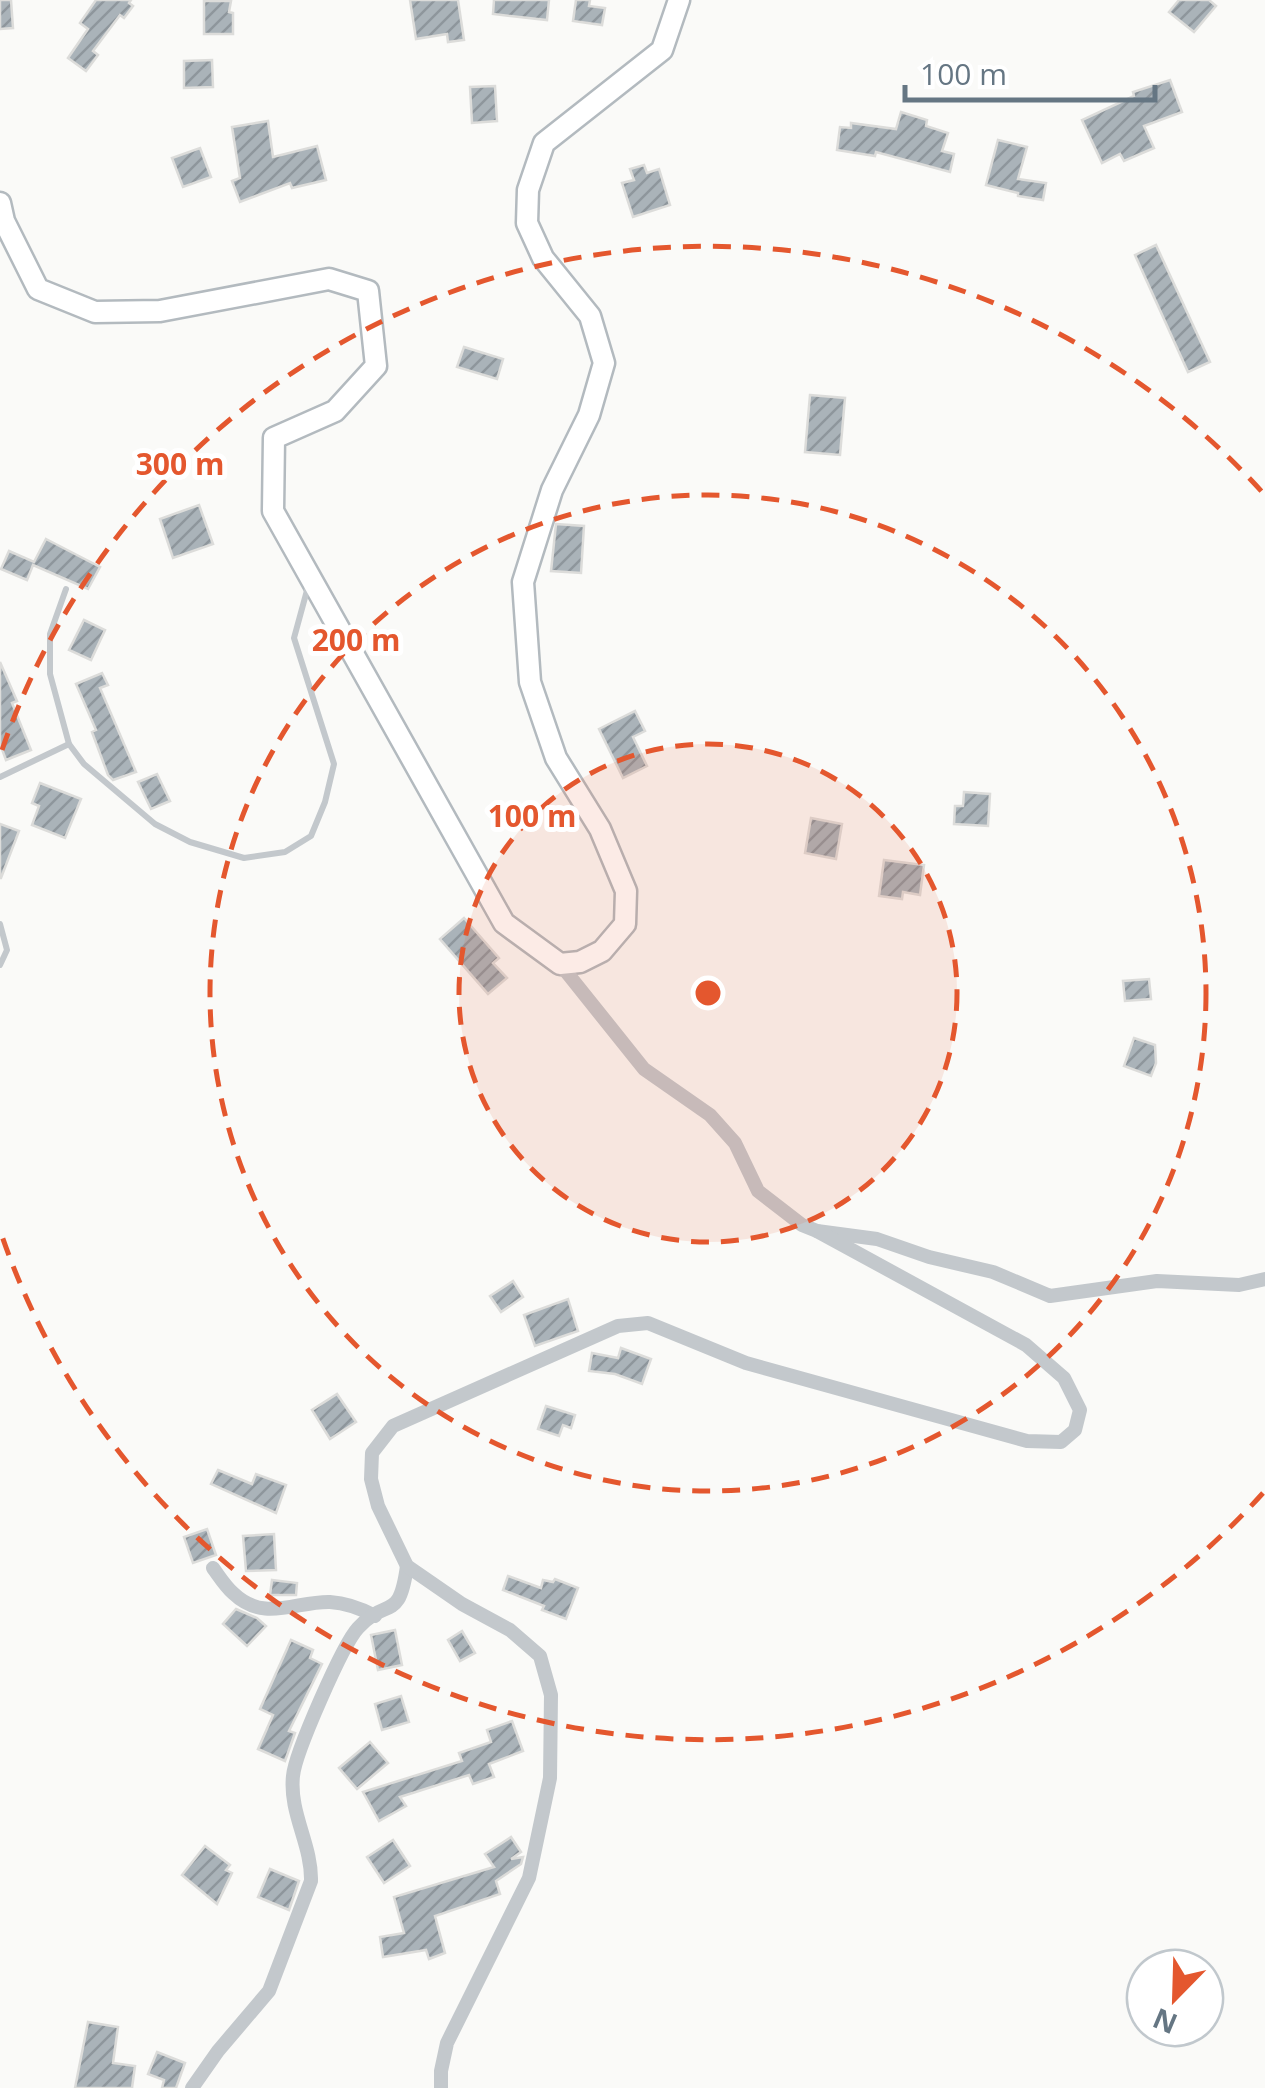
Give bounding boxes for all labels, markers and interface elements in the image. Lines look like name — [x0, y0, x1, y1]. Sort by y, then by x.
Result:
scale bar — [905, 40, 1155, 102]
text: 100 m — [920, 53, 1007, 94]
text: 300 m — [136, 443, 224, 484]
text: 200 m — [312, 619, 400, 660]
text: 100 m — [488, 795, 576, 836]
centre of rings — [690, 975, 726, 1011]
north arrow — [1125, 1948, 1225, 2048]
text: N — [1147, 2000, 1183, 2044]

